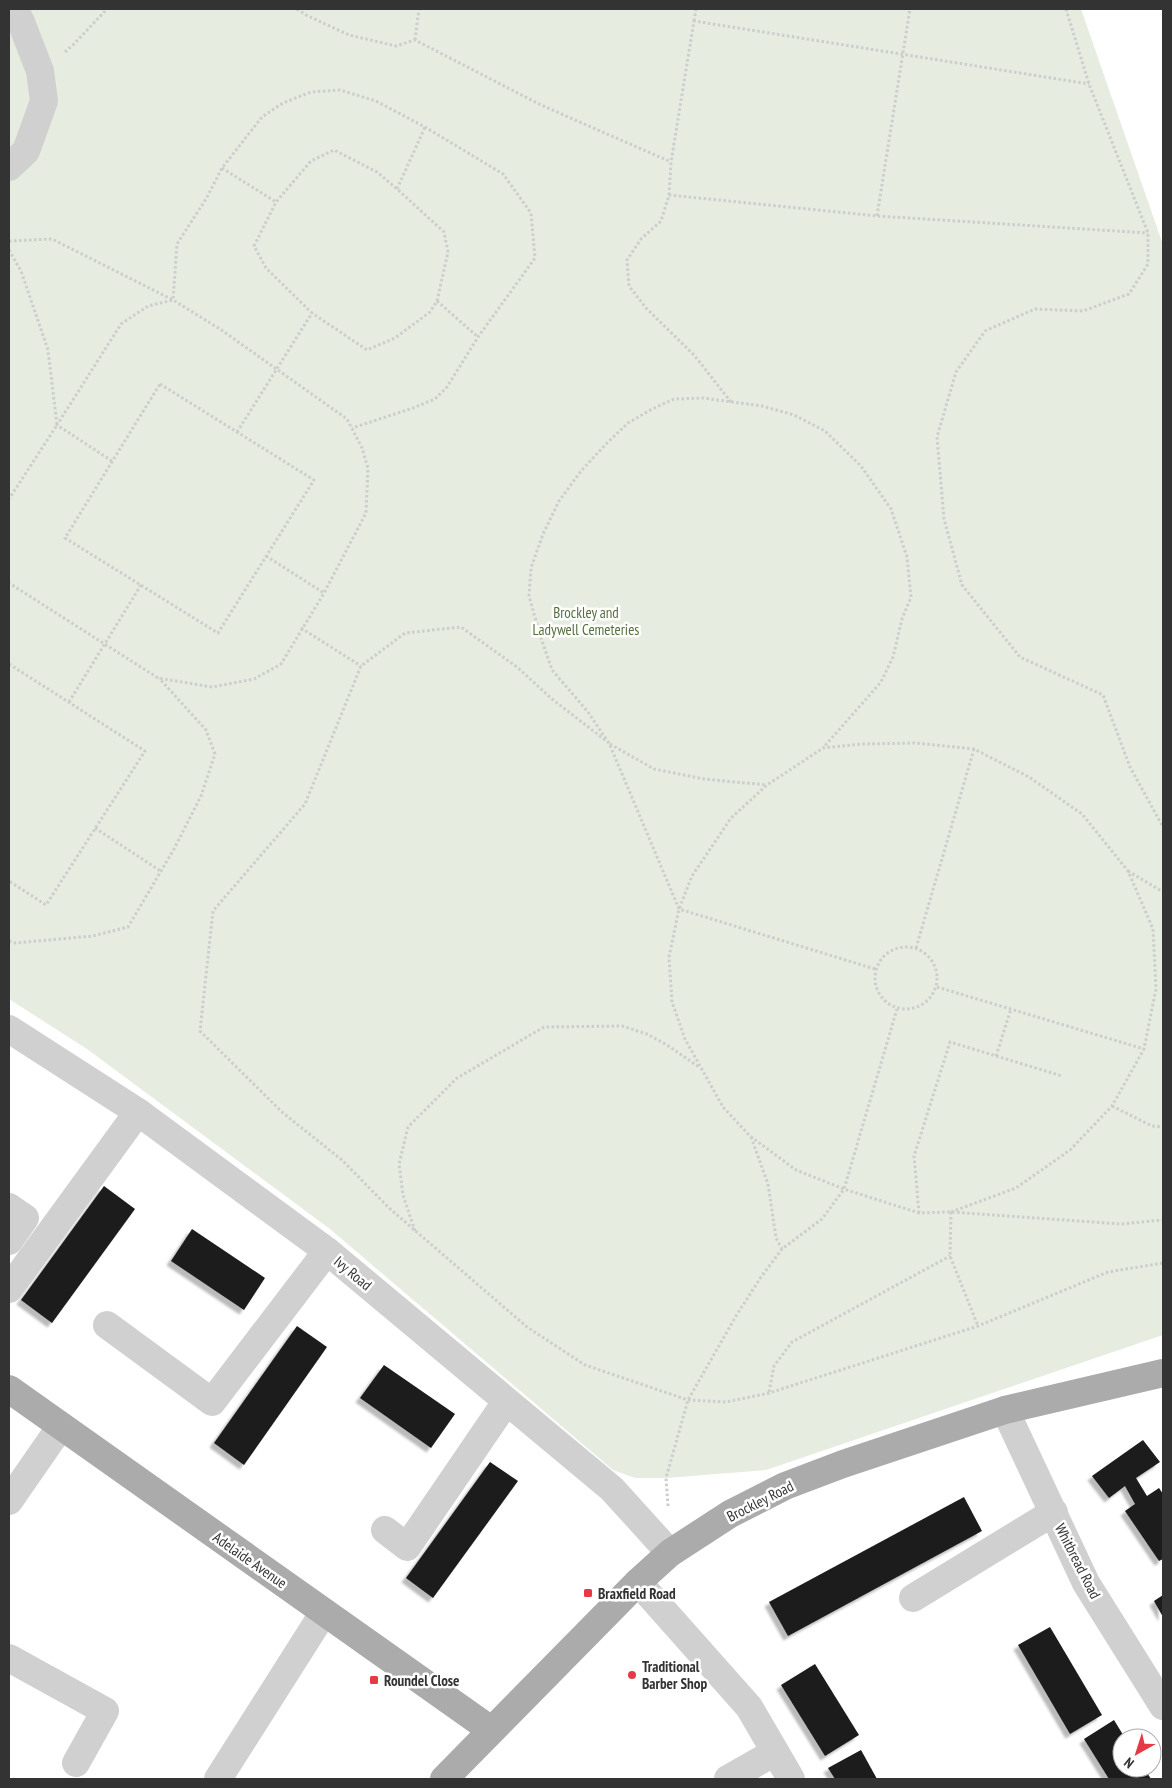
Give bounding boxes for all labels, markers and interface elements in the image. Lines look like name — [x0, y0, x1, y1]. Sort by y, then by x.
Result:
park label: Brockley and Ladywell Cemeteries — [533, 603, 639, 639]
street label: Ivy Road — [330, 1252, 376, 1294]
street label: Brockley Road — [724, 1476, 796, 1526]
street label: Whitbread Road — [1051, 1520, 1105, 1602]
street label: Adelaide Avenue — [209, 1528, 291, 1592]
place label: Braxfield Road — [598, 1584, 676, 1603]
marker: Braxfield Road — [582, 1587, 594, 1599]
place label: Traditional Barber Shop — [642, 1657, 707, 1693]
marker: Traditional Barber Shop — [626, 1669, 638, 1681]
place label: Roundel Close — [384, 1671, 460, 1690]
marker: Roundel Close — [368, 1674, 380, 1686]
north arrow — [1112, 1728, 1162, 1778]
text: N — [1120, 1754, 1137, 1772]

